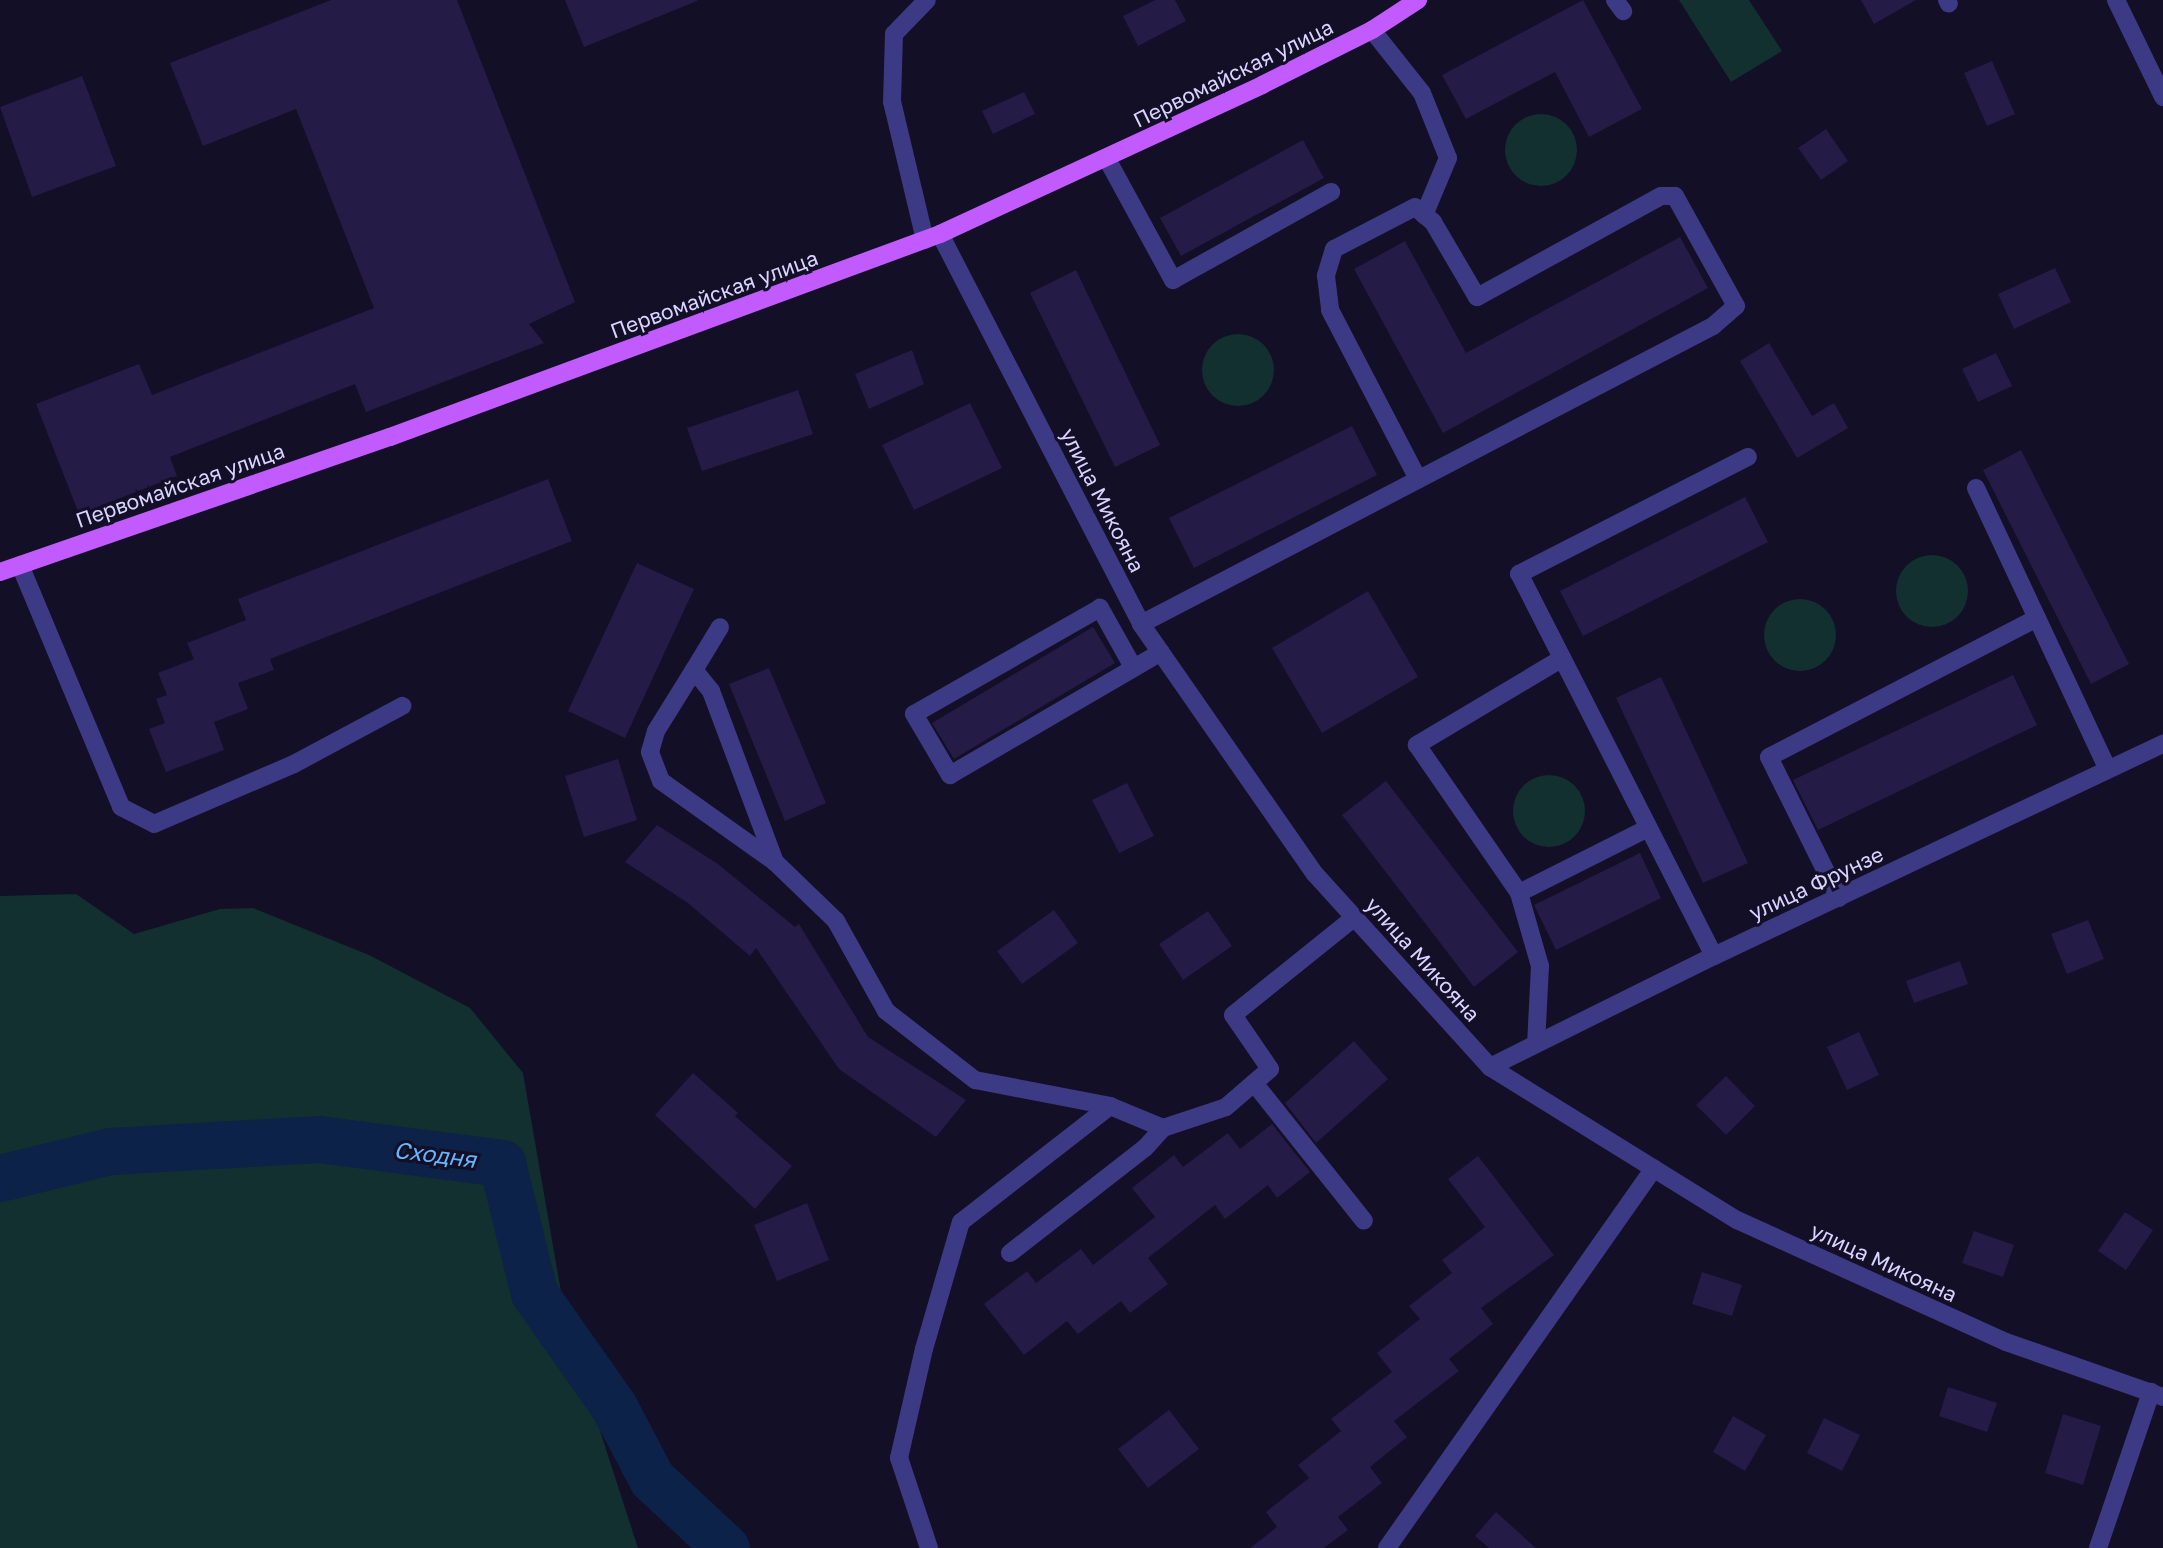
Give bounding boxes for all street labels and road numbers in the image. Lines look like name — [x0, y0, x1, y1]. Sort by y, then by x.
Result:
street label: Первомайская улица — [1129, 14, 1337, 132]
street label: Первомайская улица — [607, 245, 821, 343]
street label: улица Микояна — [1056, 424, 1150, 576]
street label: Первомайская улица — [72, 437, 288, 533]
street label: улица Фрунзе — [1745, 841, 1887, 925]
street label: улица Микояна — [1361, 892, 1485, 1026]
street label: улица Микояна — [1807, 1217, 1961, 1307]

